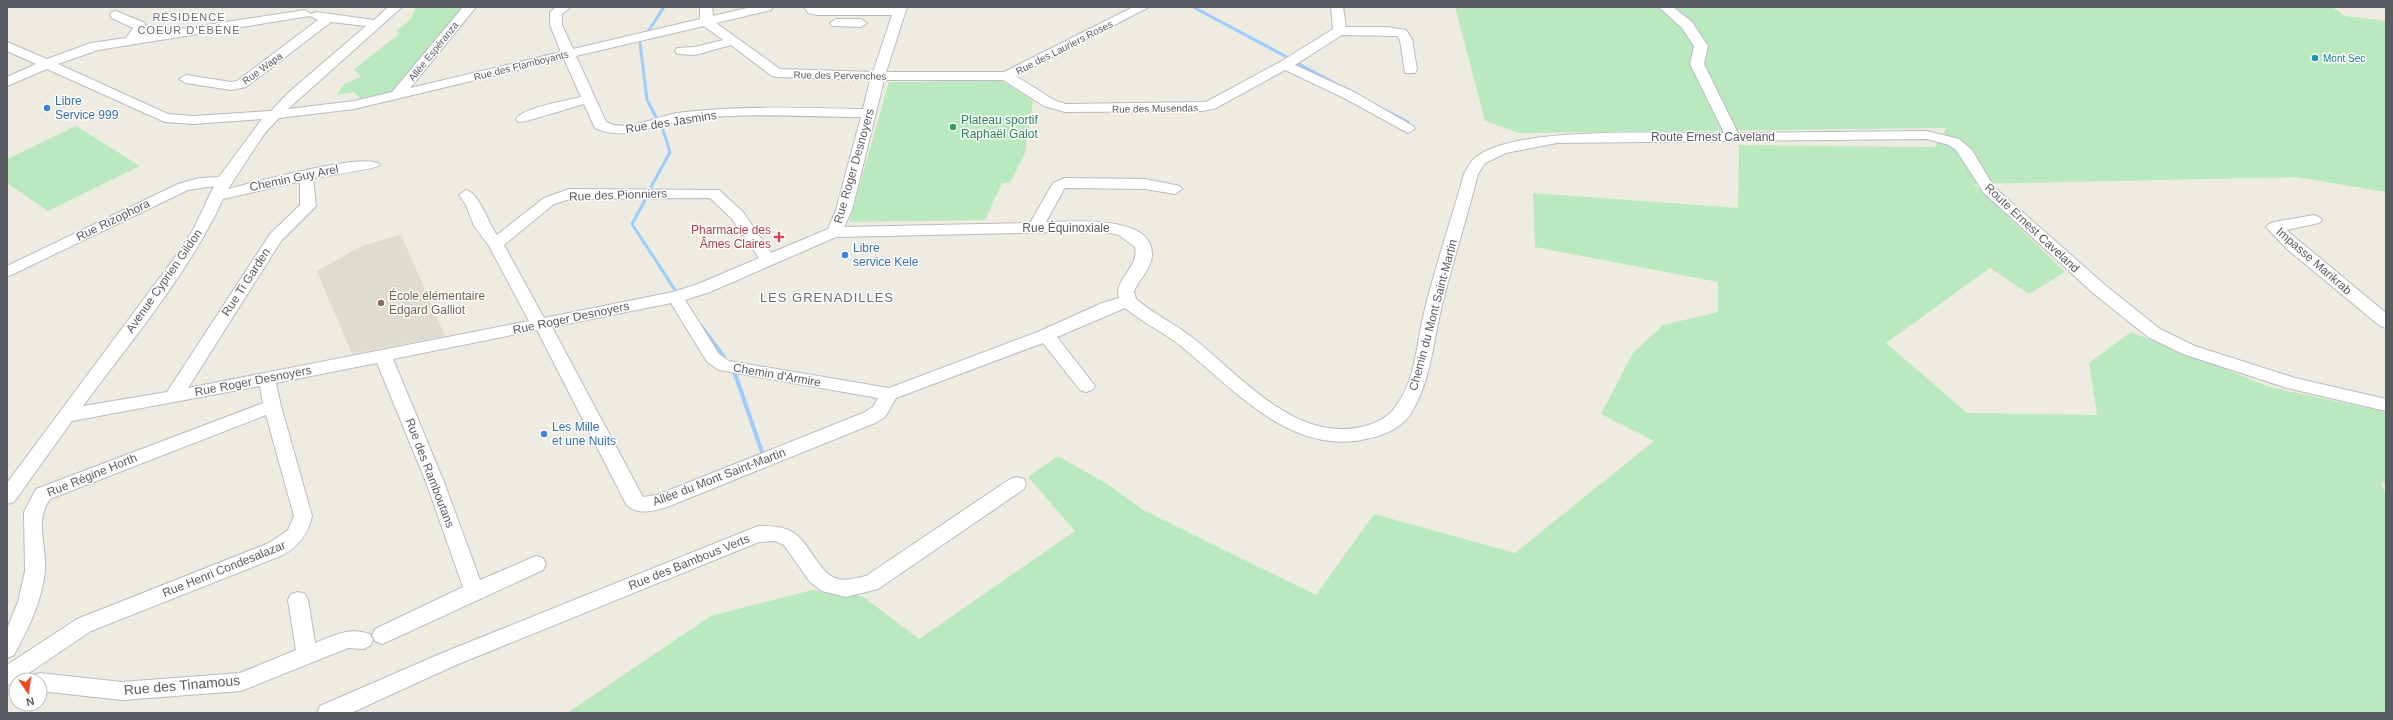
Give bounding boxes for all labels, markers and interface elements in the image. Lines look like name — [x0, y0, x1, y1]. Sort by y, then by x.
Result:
district label: RÉSIDENCE COEUR D'ÉBÈNE — [137, 11, 241, 36]
street label: Rue des Lauriers Roses — [1014, 18, 1115, 77]
street label: Allée Espéranza — [406, 19, 461, 83]
street label: Rue des Flamboyants — [473, 48, 570, 83]
street label: Rue Wapa — [240, 50, 285, 87]
marker: Mont Sec — [2310, 53, 2320, 63]
place label: Mont Sec — [2323, 53, 2365, 64]
street label: Rue des Pervenches — [793, 69, 887, 82]
place label: Libre Service 999 — [55, 94, 119, 122]
street label: Rue des Musendas — [1112, 102, 1198, 115]
marker: Libre Service 999 — [42, 103, 52, 113]
street label: Rue Roger Desnoyers — [831, 107, 877, 225]
street label: Rue des Jasmins — [624, 108, 718, 136]
place label: Plateau sportif Raphaël Galot — [961, 113, 1038, 141]
marker: Plateau sportif Raphaël Galot — [948, 122, 958, 132]
street label: Route Ernest Caveland — [1651, 130, 1775, 144]
street label: Chemin Guy Arel — [248, 162, 340, 194]
street label: Route Ernest Caveland — [1982, 181, 2082, 275]
street label: Rue des Pionniers — [569, 186, 667, 204]
street label: Rue Rizophora — [74, 196, 152, 244]
street label: Rue Équinoxiale — [1022, 220, 1110, 235]
place label: Pharmacie des Âmes Claires — [691, 223, 771, 251]
street label: Impasse Marikrab — [2273, 224, 2355, 298]
street label: Avenue Cyprien Gildon — [123, 227, 205, 335]
marker: Pharmacie des Âmes Claires — [774, 232, 784, 242]
street label: Chemin du Mont Saint-Martin — [1406, 238, 1460, 392]
place label: Libre service Kele — [853, 241, 919, 269]
street label: Rue Ti Garden — [219, 245, 273, 319]
marker: Libre service Kele — [840, 250, 850, 260]
place label: École élémentaire Edgard Galliot — [389, 288, 485, 317]
district label: LES GRENADILLES — [760, 290, 894, 305]
marker: École élémentaire Edgard Galliot — [376, 298, 386, 308]
street label: Rue Roger Desnoyers — [511, 299, 631, 337]
street label: Chemin d'Armire — [732, 360, 822, 390]
street label: Rue Roger Desnoyers — [193, 363, 313, 399]
street label: Rue des Ramboutans — [403, 416, 457, 530]
place label: Les Mille et une Nuits — [552, 420, 616, 448]
marker: Les Mille et une Nuits — [539, 429, 549, 439]
street label: Allée du Mont Saint-Martin — [650, 445, 788, 509]
street label: Rue Régine Horth — [45, 451, 139, 499]
street label: Rue des Bambous Verts — [626, 531, 752, 593]
street label: Rue Henri Condesalazar — [160, 538, 288, 600]
north arrow — [8, 672, 48, 712]
street label: Rue des Tinamous — [123, 672, 241, 698]
text: N — [25, 695, 35, 708]

